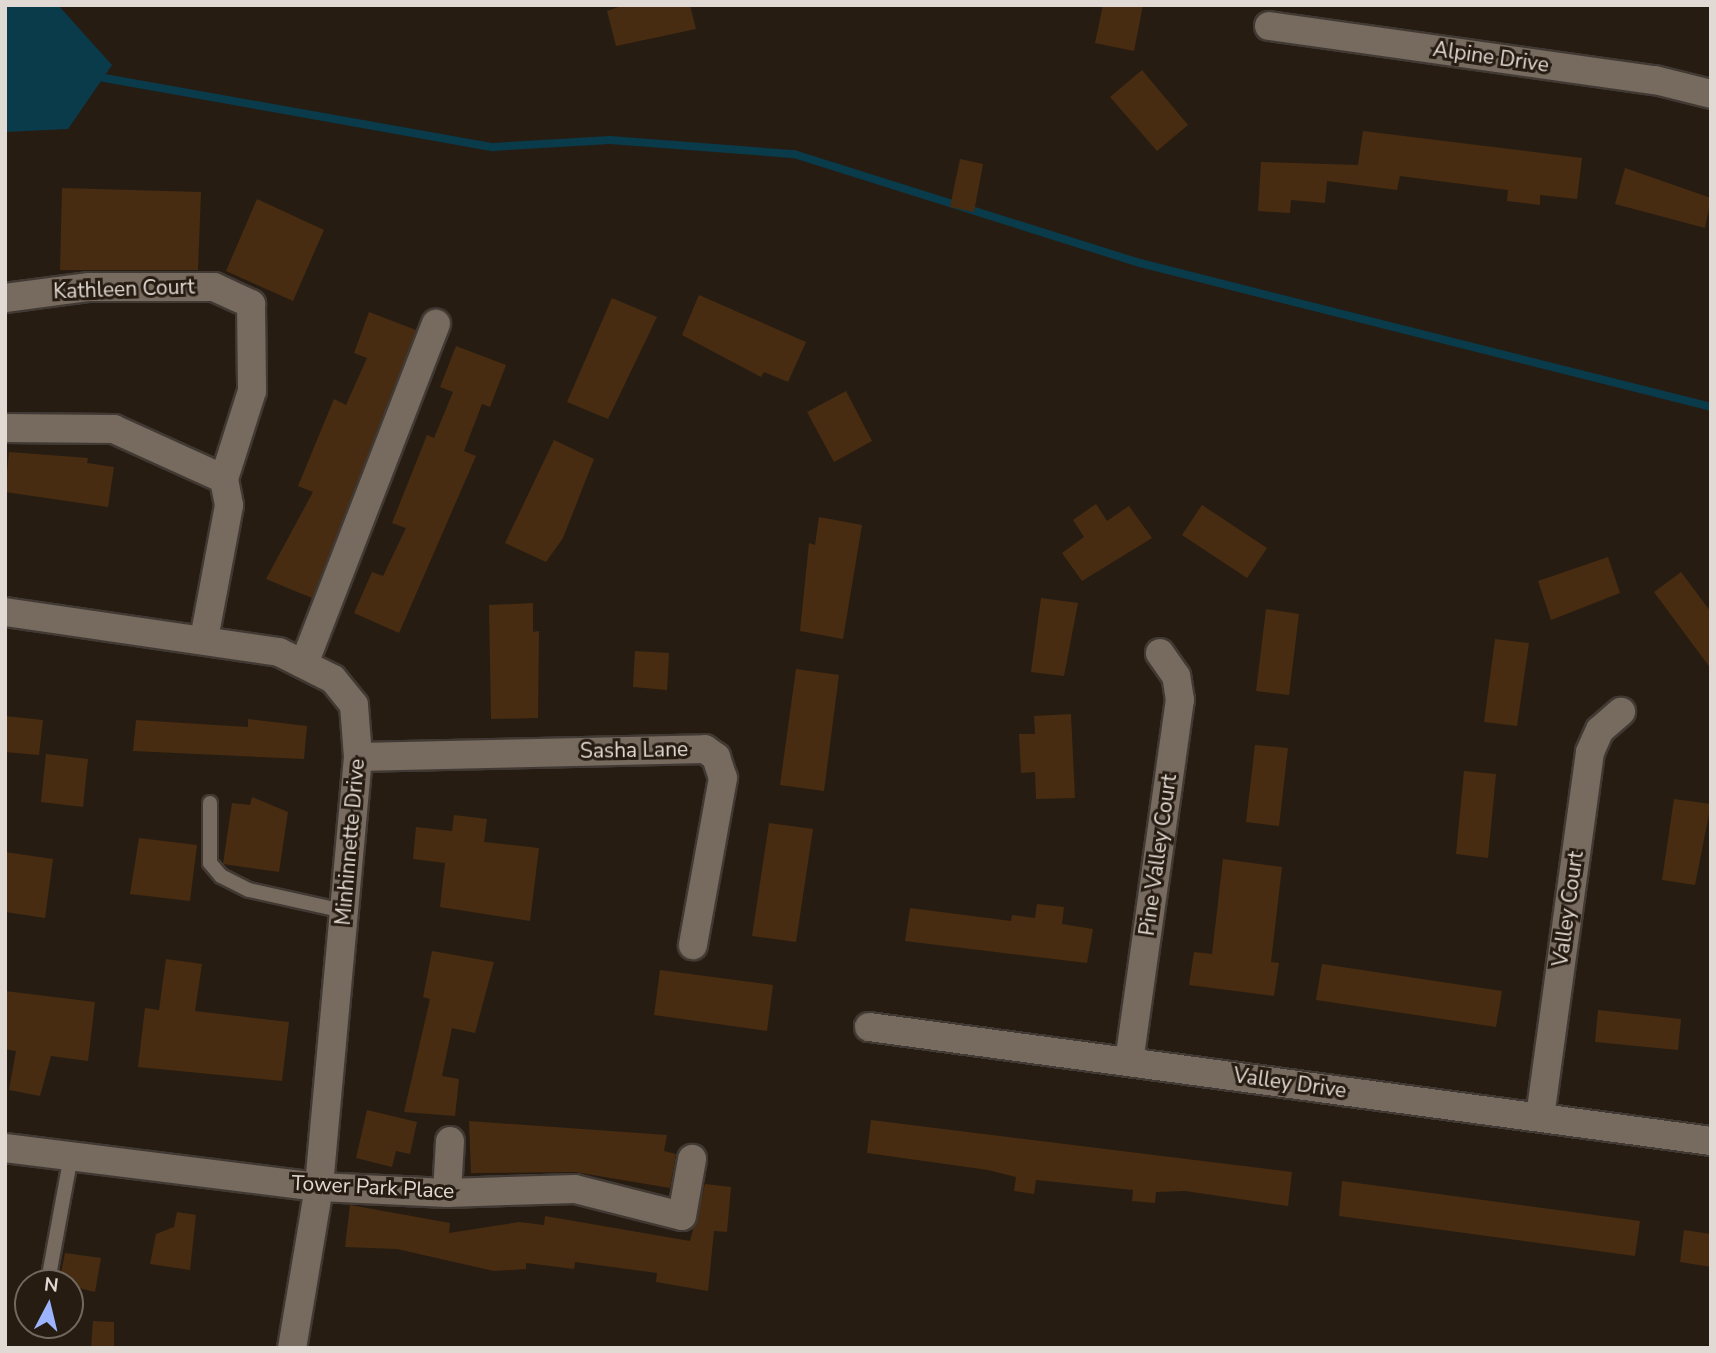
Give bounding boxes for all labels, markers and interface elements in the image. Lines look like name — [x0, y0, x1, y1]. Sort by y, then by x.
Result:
street label: Alpine Drive — [1431, 36, 1551, 78]
street label: Kathleen Court — [53, 274, 195, 304]
street label: Sasha Lane — [580, 736, 688, 764]
street label: Minhinnette Drive — [330, 758, 370, 926]
street label: Pine Valley Court — [1134, 773, 1182, 937]
street label: Valley Court — [1547, 850, 1589, 968]
street label: Valley Drive — [1232, 1063, 1348, 1103]
street label: Tower Park Place — [291, 1170, 455, 1204]
north arrow — [14, 1269, 84, 1339]
text: N — [43, 1271, 60, 1299]

